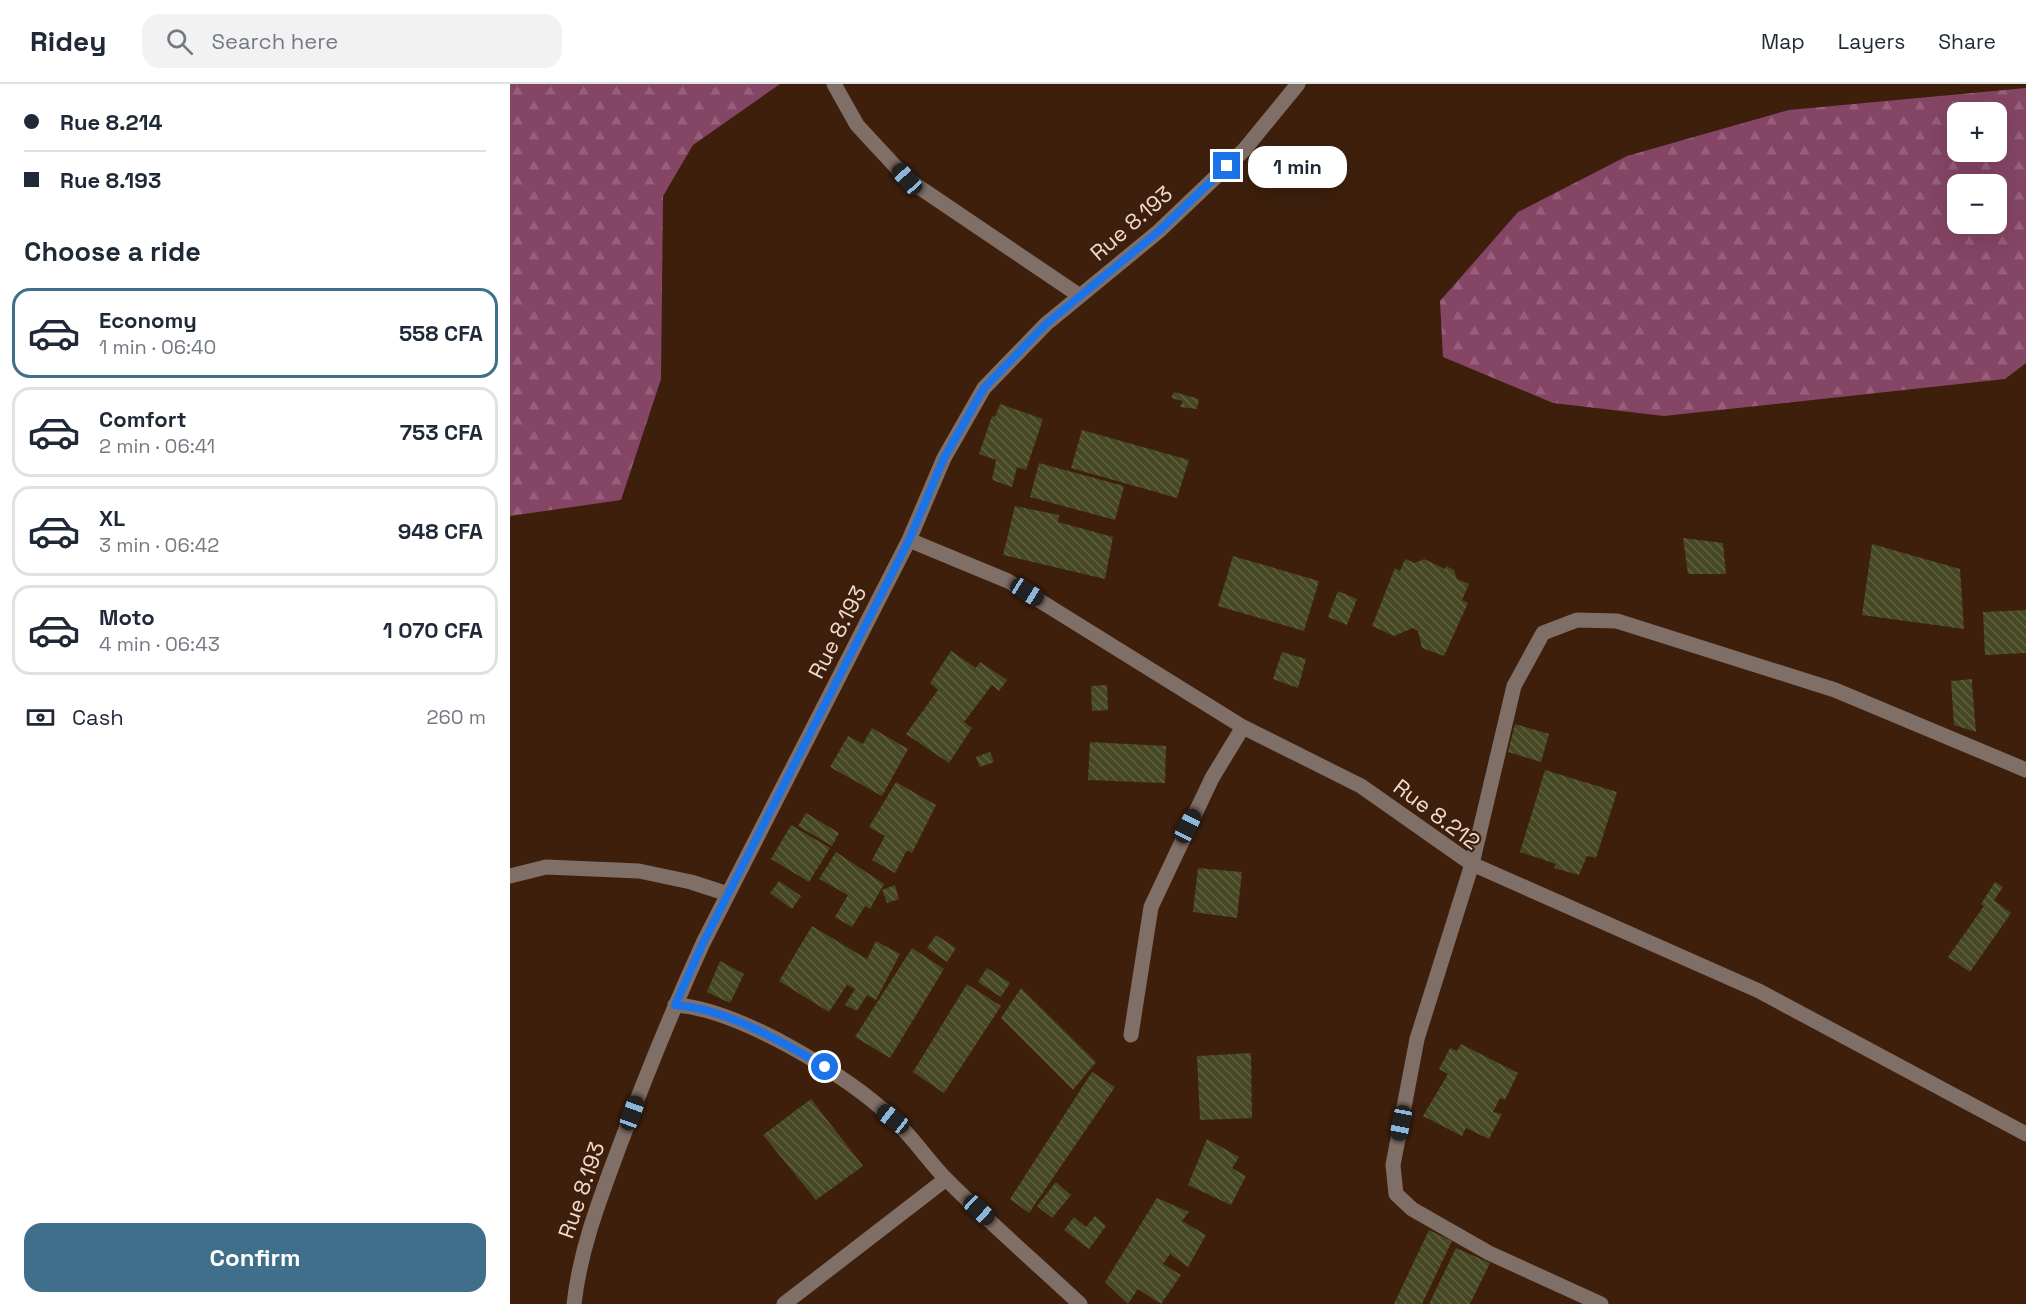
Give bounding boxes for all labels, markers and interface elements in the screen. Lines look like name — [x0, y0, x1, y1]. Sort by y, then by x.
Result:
search box — [142, 14, 562, 68]
text: Ridey — [30, 23, 106, 59]
icon: search — [163, 25, 196, 58]
text: Search here — [211, 27, 338, 55]
text: Map — [1761, 28, 1805, 55]
text: Layers — [1838, 28, 1905, 55]
text: Share — [1938, 28, 1996, 55]
map controls — [1947, 102, 2007, 234]
button: + — [1947, 102, 2007, 162]
text: Rue 8.214 — [60, 108, 163, 136]
callout: 1 min — [1248, 145, 1347, 187]
route end — [1213, 152, 1240, 179]
text: 1 min — [1273, 154, 1322, 180]
car — [888, 160, 926, 198]
text: Rue 8.193 — [60, 166, 161, 194]
button: − — [1947, 174, 2007, 234]
street label: Rue 8.193 — [1084, 180, 1178, 266]
text: Choose a ride — [24, 234, 201, 269]
icon: car — [27, 306, 81, 360]
text: Economy — [99, 306, 197, 334]
text: 558 CFA — [399, 319, 483, 347]
text: 1 min · 06:40 — [99, 334, 216, 360]
icon: car — [27, 405, 81, 459]
text: Comfort — [99, 405, 187, 433]
text: 753 CFA — [400, 418, 483, 446]
text: 2 min · 06:41 — [99, 433, 215, 459]
icon: car — [27, 504, 81, 558]
text: XL — [99, 504, 125, 532]
text: 948 CFA — [398, 517, 483, 545]
text: 3 min · 06:42 — [99, 532, 219, 558]
car — [1007, 575, 1047, 609]
street label: Rue 8.193 — [802, 581, 872, 683]
icon: car — [27, 603, 81, 657]
text: Moto — [99, 603, 155, 631]
text: 1 070 CFA — [383, 616, 483, 644]
text: 4 min · 06:43 — [99, 631, 220, 657]
icon: cash — [24, 701, 57, 734]
text: Cash — [72, 703, 124, 731]
text: 260 m — [427, 704, 486, 730]
street label: Rue 8.212 — [1388, 772, 1486, 856]
car — [1172, 806, 1204, 846]
route start — [811, 1053, 838, 1080]
car — [617, 1093, 647, 1133]
car — [873, 1101, 913, 1137]
car — [1389, 1104, 1413, 1142]
street label: Rue 8.193 — [551, 1138, 611, 1242]
car — [960, 1191, 998, 1229]
button: Confirm — [24, 1223, 486, 1292]

